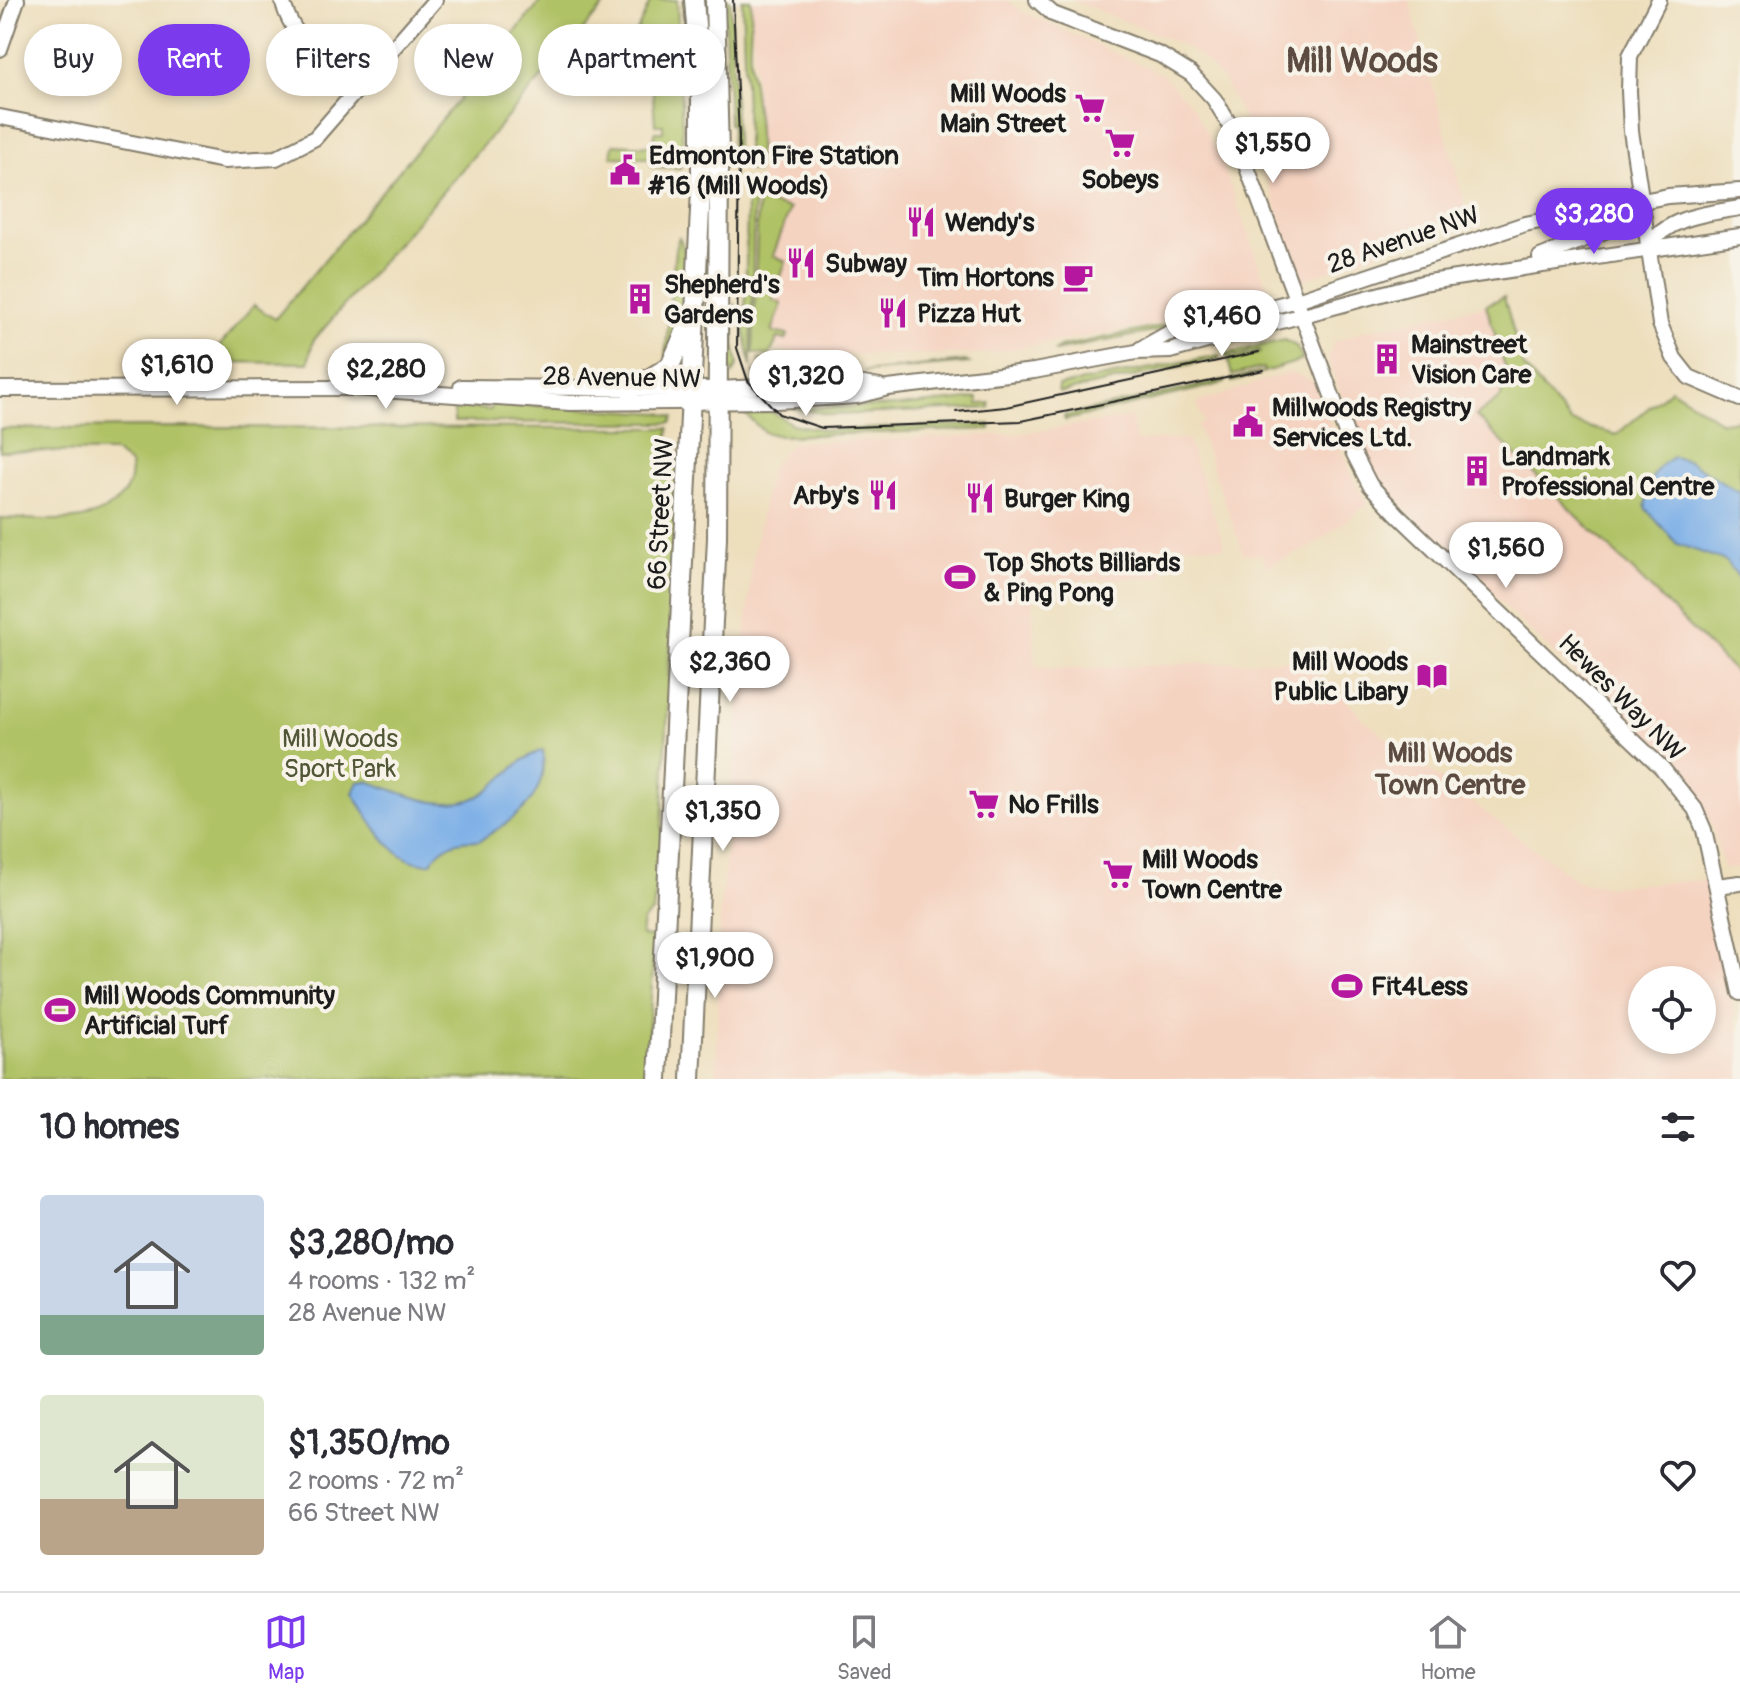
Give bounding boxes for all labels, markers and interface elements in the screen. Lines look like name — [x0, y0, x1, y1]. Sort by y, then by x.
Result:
chip: Buy — [24, 24, 122, 96]
chip: Rent — [138, 24, 250, 96]
chip: Filters — [266, 24, 398, 96]
chip: New — [414, 24, 522, 96]
chip: Apartment — [538, 24, 725, 96]
district label: Mill Woods — [1286, 40, 1439, 83]
place label: Mill Woods Main Street — [940, 78, 1067, 140]
supermarket icon: Mill Woods Main Street — [1073, 91, 1107, 125]
pin: $1,550 — [1208, 117, 1338, 185]
supermarket icon: Sobeys — [1103, 126, 1137, 160]
text: $1,550 — [1235, 127, 1311, 159]
place label: Edmonton Fire Station #16 (Mill Woods) — [647, 140, 899, 202]
public building icon: Edmonton Fire Station #16 (Mill Woods) — [608, 153, 642, 187]
place label: Sobeys — [1081, 164, 1159, 196]
pin: $3,280 — [1529, 188, 1659, 256]
text: $3,280 — [1554, 198, 1634, 230]
street label: 28 Avenue NW — [1323, 199, 1484, 281]
restaurant icon: Wendy's — [904, 205, 938, 239]
place label: Wendy's — [945, 207, 1035, 239]
restaurant icon: Subway — [784, 246, 818, 280]
place label: Subway — [825, 248, 908, 280]
cafe icon: Tim Hortons — [1061, 260, 1095, 294]
place label: Tim Hortons — [916, 262, 1054, 294]
place label: Shepherd's Gardens — [664, 269, 780, 331]
building icon: Shepherd's Gardens — [623, 282, 657, 316]
pin: $1,460 — [1157, 290, 1287, 358]
restaurant icon: Pizza Hut — [876, 296, 910, 330]
place label: Pizza Hut — [917, 298, 1021, 330]
text: $1,460 — [1183, 300, 1261, 332]
place label: Mainstreet Vision Care — [1411, 329, 1532, 391]
pin: $1,610 — [112, 339, 242, 407]
building icon: Mainstreet Vision Care — [1370, 342, 1404, 376]
pin: $2,280 — [321, 343, 451, 411]
text: $1,610 — [140, 349, 214, 381]
pin: $1,320 — [741, 350, 871, 418]
text: $2,280 — [346, 353, 426, 385]
text: $1,320 — [767, 360, 845, 392]
street label: 28 Avenue NW — [542, 361, 702, 395]
place label: Millwoods Registry Services Ltd. — [1272, 392, 1472, 454]
public building icon: Millwoods Registry Services Ltd. — [1231, 405, 1265, 439]
street label: 66 Street NW — [641, 437, 681, 591]
place label: Landmark Professional Centre — [1501, 441, 1716, 503]
building icon: Landmark Professional Centre — [1460, 454, 1494, 488]
restaurant icon: Arby's — [866, 478, 900, 512]
place label: Arby's — [793, 480, 859, 512]
restaurant icon: Burger King — [963, 481, 997, 515]
place label: Burger King — [1004, 483, 1130, 515]
pin: $1,560 — [1441, 522, 1571, 590]
text: $1,560 — [1467, 532, 1545, 564]
place label: Top Shots Billiards & Ping Pong — [983, 547, 1180, 609]
sports icon: Top Shots Billiards & Ping Pong — [943, 560, 977, 594]
street label: Hewes Way NW — [1551, 627, 1692, 768]
pin: $2,360 — [665, 636, 795, 704]
text: $2,360 — [689, 646, 771, 678]
place label: Mill Woods Public Libary — [1274, 646, 1409, 708]
library icon: Mill Woods Public Libary — [1415, 659, 1449, 693]
park label: Mill Woods Sport Park — [282, 723, 398, 785]
district label: Mill Woods Town Centre — [1374, 736, 1526, 803]
pin: $1,350 — [658, 785, 788, 853]
supermarket icon: No Frills — [967, 787, 1001, 821]
place label: No Frills — [1008, 789, 1099, 821]
text: $1,350 — [684, 795, 762, 827]
place label: Mill Woods Town Centre — [1141, 844, 1283, 906]
supermarket icon: Mill Woods Town Centre — [1101, 857, 1135, 891]
pin: $1,900 — [650, 932, 780, 1000]
text: $1,900 — [675, 942, 755, 974]
map controls — [1628, 966, 1716, 1054]
button: locate — [1628, 966, 1716, 1054]
sports icon: Fit4Less — [1330, 969, 1364, 1003]
place label: Fit4Less — [1371, 971, 1468, 1003]
place label: Mill Woods Community Artificial Turf — [84, 980, 336, 1042]
sports icon: Mill Woods Community Artificial Turf — [43, 993, 77, 1027]
icon: filters — [1656, 1105, 1700, 1149]
text: 10 homes — [40, 1106, 179, 1149]
text: $3,280/mo — [288, 1222, 454, 1265]
icon: home — [104, 1227, 200, 1323]
icon: heart — [1656, 1253, 1700, 1297]
text: 4 rooms · 132 m² — [288, 1265, 476, 1297]
text: 28 Avenue NW — [288, 1297, 447, 1329]
text: $1,350/mo — [288, 1422, 450, 1465]
icon: home — [104, 1427, 200, 1523]
icon: heart — [1656, 1453, 1700, 1497]
text: 2 rooms · 72 m² — [288, 1465, 464, 1497]
text: 66 Street NW — [288, 1497, 440, 1529]
tab: Map — [264, 1610, 308, 1686]
tab: Saved — [837, 1610, 892, 1686]
tab: Home — [1420, 1610, 1476, 1686]

